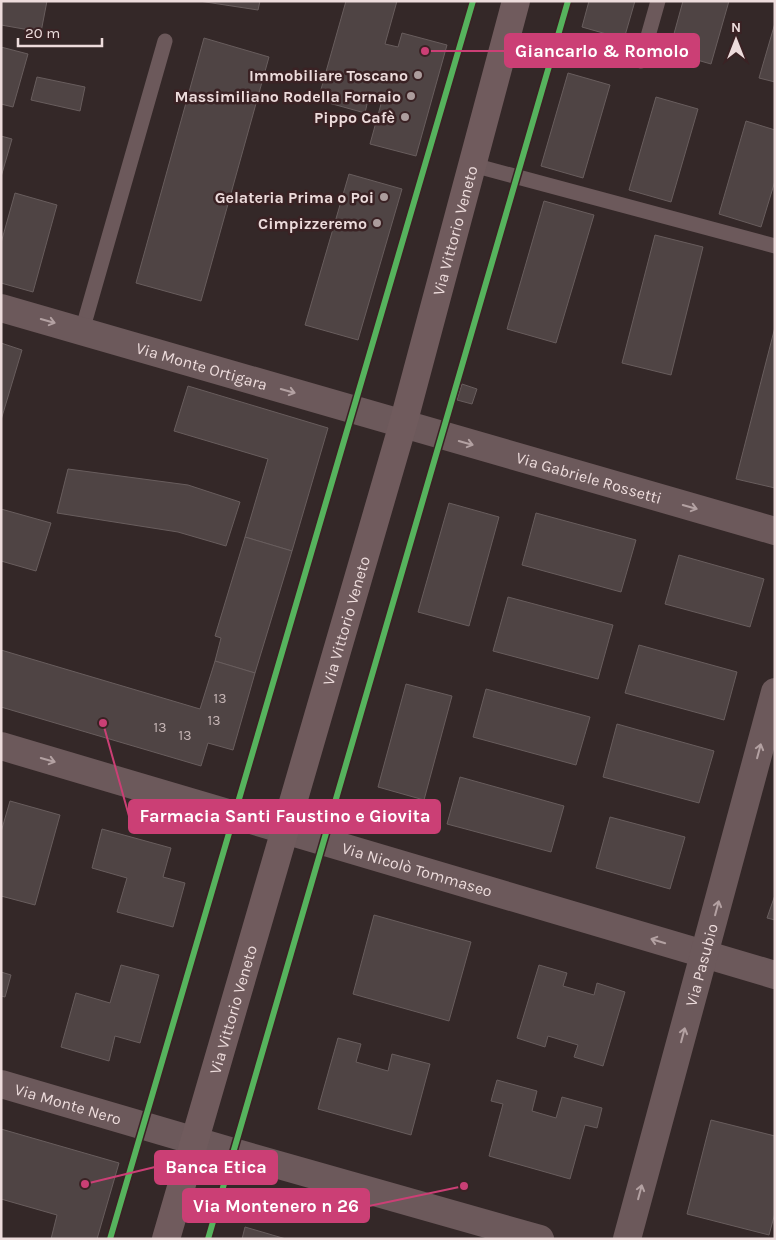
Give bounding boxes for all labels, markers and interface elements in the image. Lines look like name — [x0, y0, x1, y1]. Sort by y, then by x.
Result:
scale bar — [18, 15, 101, 47]
north arrow — [711, 15, 761, 65]
text: N — [731, 19, 741, 36]
text: 20 m — [25, 24, 60, 42]
callout: Giancarlo & Romolo — [505, 34, 699, 67]
text: Giancarlo & Romolo — [515, 40, 689, 62]
place label: Immobiliare Toscano — [249, 66, 408, 85]
marker: Immobiliare Toscano — [412, 69, 424, 81]
place label: Massimiliano Rodella Fornaio — [175, 87, 401, 106]
marker: Massimiliano Rodella Fornaio — [405, 90, 417, 102]
place label: Pippo Cafè — [314, 108, 395, 127]
marker: Pippo Cafè — [399, 111, 411, 123]
street label: Via Vittorio Veneto — [429, 164, 482, 298]
place label: Gelateria Prima o Poi — [215, 188, 374, 207]
marker: Gelateria Prima o Poi — [378, 191, 390, 203]
place label: Cimpizzeremo — [258, 214, 367, 233]
marker: Cimpizzeremo — [371, 217, 383, 229]
one-way arrow — [40, 317, 56, 327]
street label: Via Monte Ortigara — [134, 338, 270, 394]
one-way arrow — [280, 387, 296, 397]
one-way arrow — [458, 439, 474, 449]
street label: Via Gabriele Rossetti — [514, 448, 664, 508]
one-way arrow — [682, 503, 698, 512]
street label: Via Vittorio Veneto — [319, 554, 374, 688]
house number: 13 — [214, 690, 226, 707]
house number: 13 — [208, 712, 220, 729]
house number: 13 — [154, 719, 166, 736]
house number: 13 — [179, 727, 191, 744]
one-way arrow — [755, 744, 764, 760]
one-way arrow — [40, 755, 56, 765]
callout: Farmacia Santi Faustino e Giovita — [129, 800, 440, 833]
text: Farmacia Santi Faustino e Giovita — [140, 805, 430, 827]
street label: Via Nicolò Tommaseo — [340, 838, 494, 901]
one-way arrow — [713, 901, 723, 917]
street label: Via Pasubio — [681, 921, 722, 1009]
one-way arrow — [651, 936, 667, 946]
street label: Via Vittorio Veneto — [205, 943, 261, 1076]
one-way arrow — [679, 1027, 688, 1043]
street label: Via Monte Nero — [13, 1080, 124, 1129]
callout: Banca Etica — [155, 1151, 277, 1184]
text: Banca Etica — [165, 1156, 267, 1178]
one-way arrow — [636, 1184, 645, 1200]
callout: Via Montenero n 26 — [183, 1189, 369, 1222]
text: Via Montenero n 26 — [193, 1195, 359, 1217]

